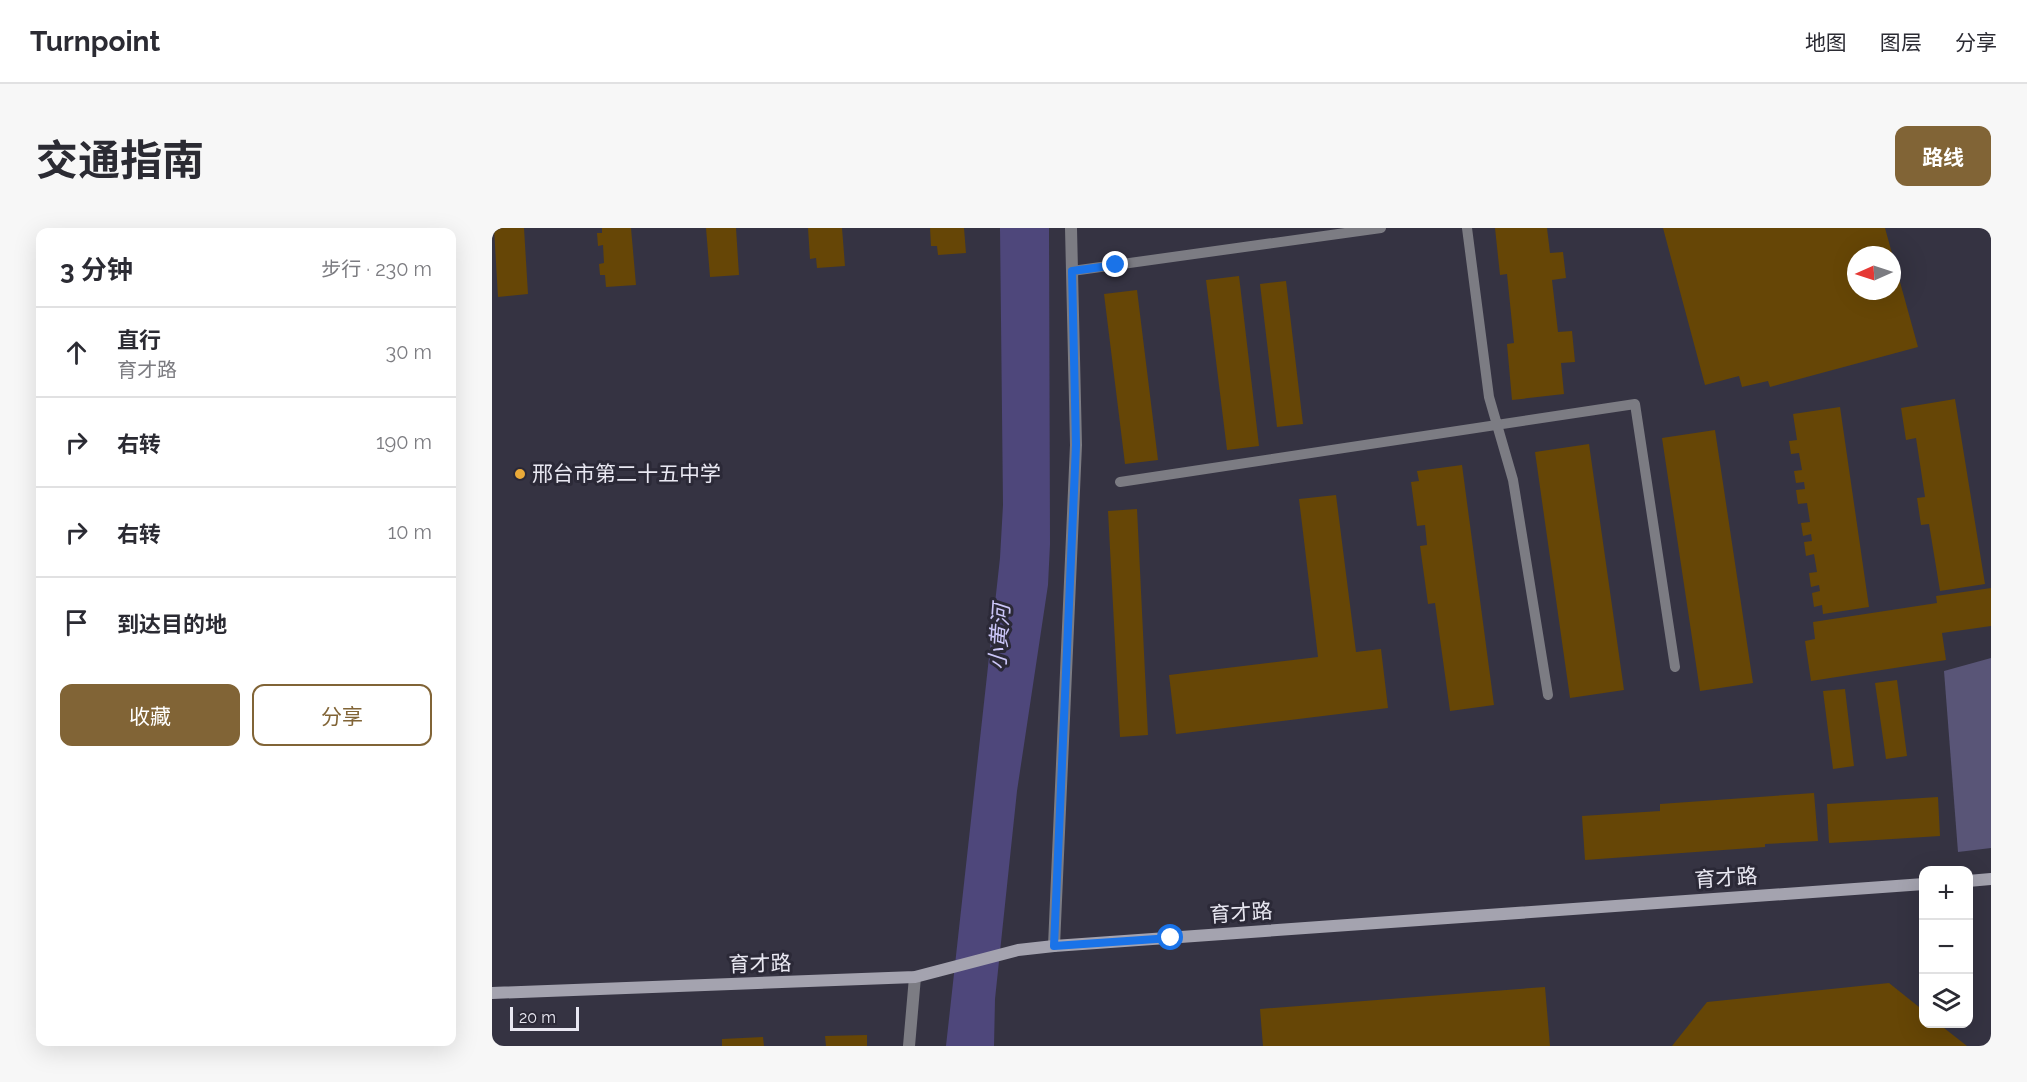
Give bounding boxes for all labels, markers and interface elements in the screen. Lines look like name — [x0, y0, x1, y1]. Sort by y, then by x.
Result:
text: Turnpoint — [30, 25, 160, 58]
text: 地图 — [1805, 30, 1847, 55]
text: 图层 — [1880, 30, 1922, 55]
text: 分享 — [1955, 30, 1997, 55]
button: 路线 — [1895, 126, 1991, 186]
text: 交通指南 — [36, 136, 204, 185]
north arrow — [1847, 246, 1901, 300]
route end — [1102, 251, 1128, 277]
text: 3 分钟 — [60, 255, 133, 285]
text: 步行 · 230 m — [321, 257, 432, 281]
text: 直行 — [117, 327, 161, 353]
icon: ahead — [60, 336, 93, 369]
text: 30 m — [386, 340, 432, 364]
text: 育才路 — [117, 358, 177, 382]
icon: right — [60, 426, 93, 459]
text: 190 m — [376, 430, 432, 454]
text: 右转 — [117, 431, 161, 457]
place label: 邢台市第二十五中学 — [532, 461, 721, 486]
marker: 邢台市第二十五中学 — [513, 467, 527, 481]
icon: right — [60, 516, 93, 549]
text: 10 m — [388, 520, 432, 544]
text: 右转 — [117, 521, 161, 547]
water label: 小黄河 — [984, 599, 1015, 671]
icon: arrive — [60, 606, 93, 639]
text: 到达目的地 — [117, 611, 227, 637]
button: 收藏 — [60, 684, 240, 746]
button: 分享 — [252, 684, 432, 746]
street label: 育才路 — [1694, 863, 1758, 892]
map controls — [1919, 866, 1973, 1028]
button: + — [1919, 866, 1973, 920]
street label: 育才路 — [1209, 898, 1273, 927]
button: − — [1919, 920, 1973, 974]
route start — [1157, 924, 1183, 950]
street label: 育才路 — [728, 950, 792, 977]
button: layers — [1919, 974, 1973, 1028]
scale bar — [510, 1004, 579, 1032]
text: 20 m — [519, 1008, 556, 1027]

